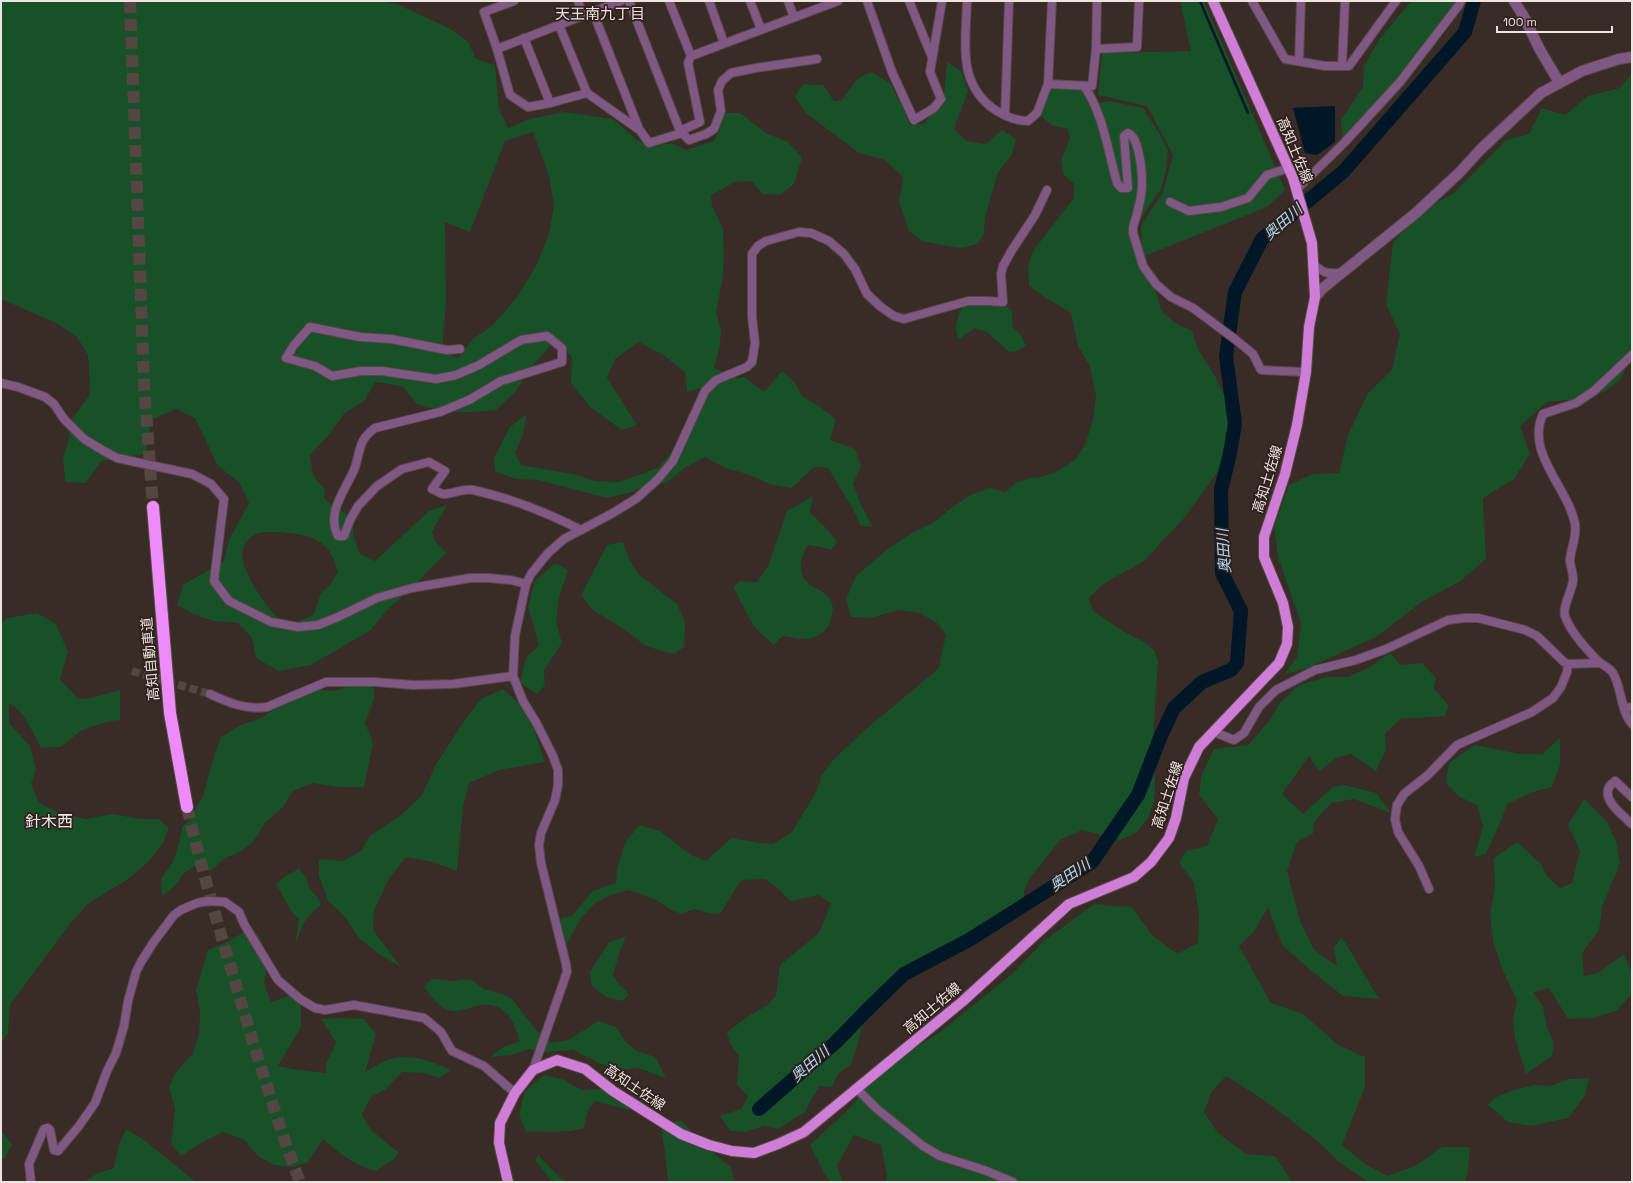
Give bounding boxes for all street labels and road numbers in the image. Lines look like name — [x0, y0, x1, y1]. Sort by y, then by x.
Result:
street label: 高知土佐線 — [1273, 114, 1317, 186]
street label: 高知土佐線 — [1248, 443, 1286, 515]
street label: 高知自動車道 — [137, 616, 163, 702]
street label: 高知土佐線 — [1148, 759, 1186, 831]
street label: 高知土佐線 — [899, 979, 965, 1037]
street label: 高知土佐線 — [601, 1060, 669, 1114]

